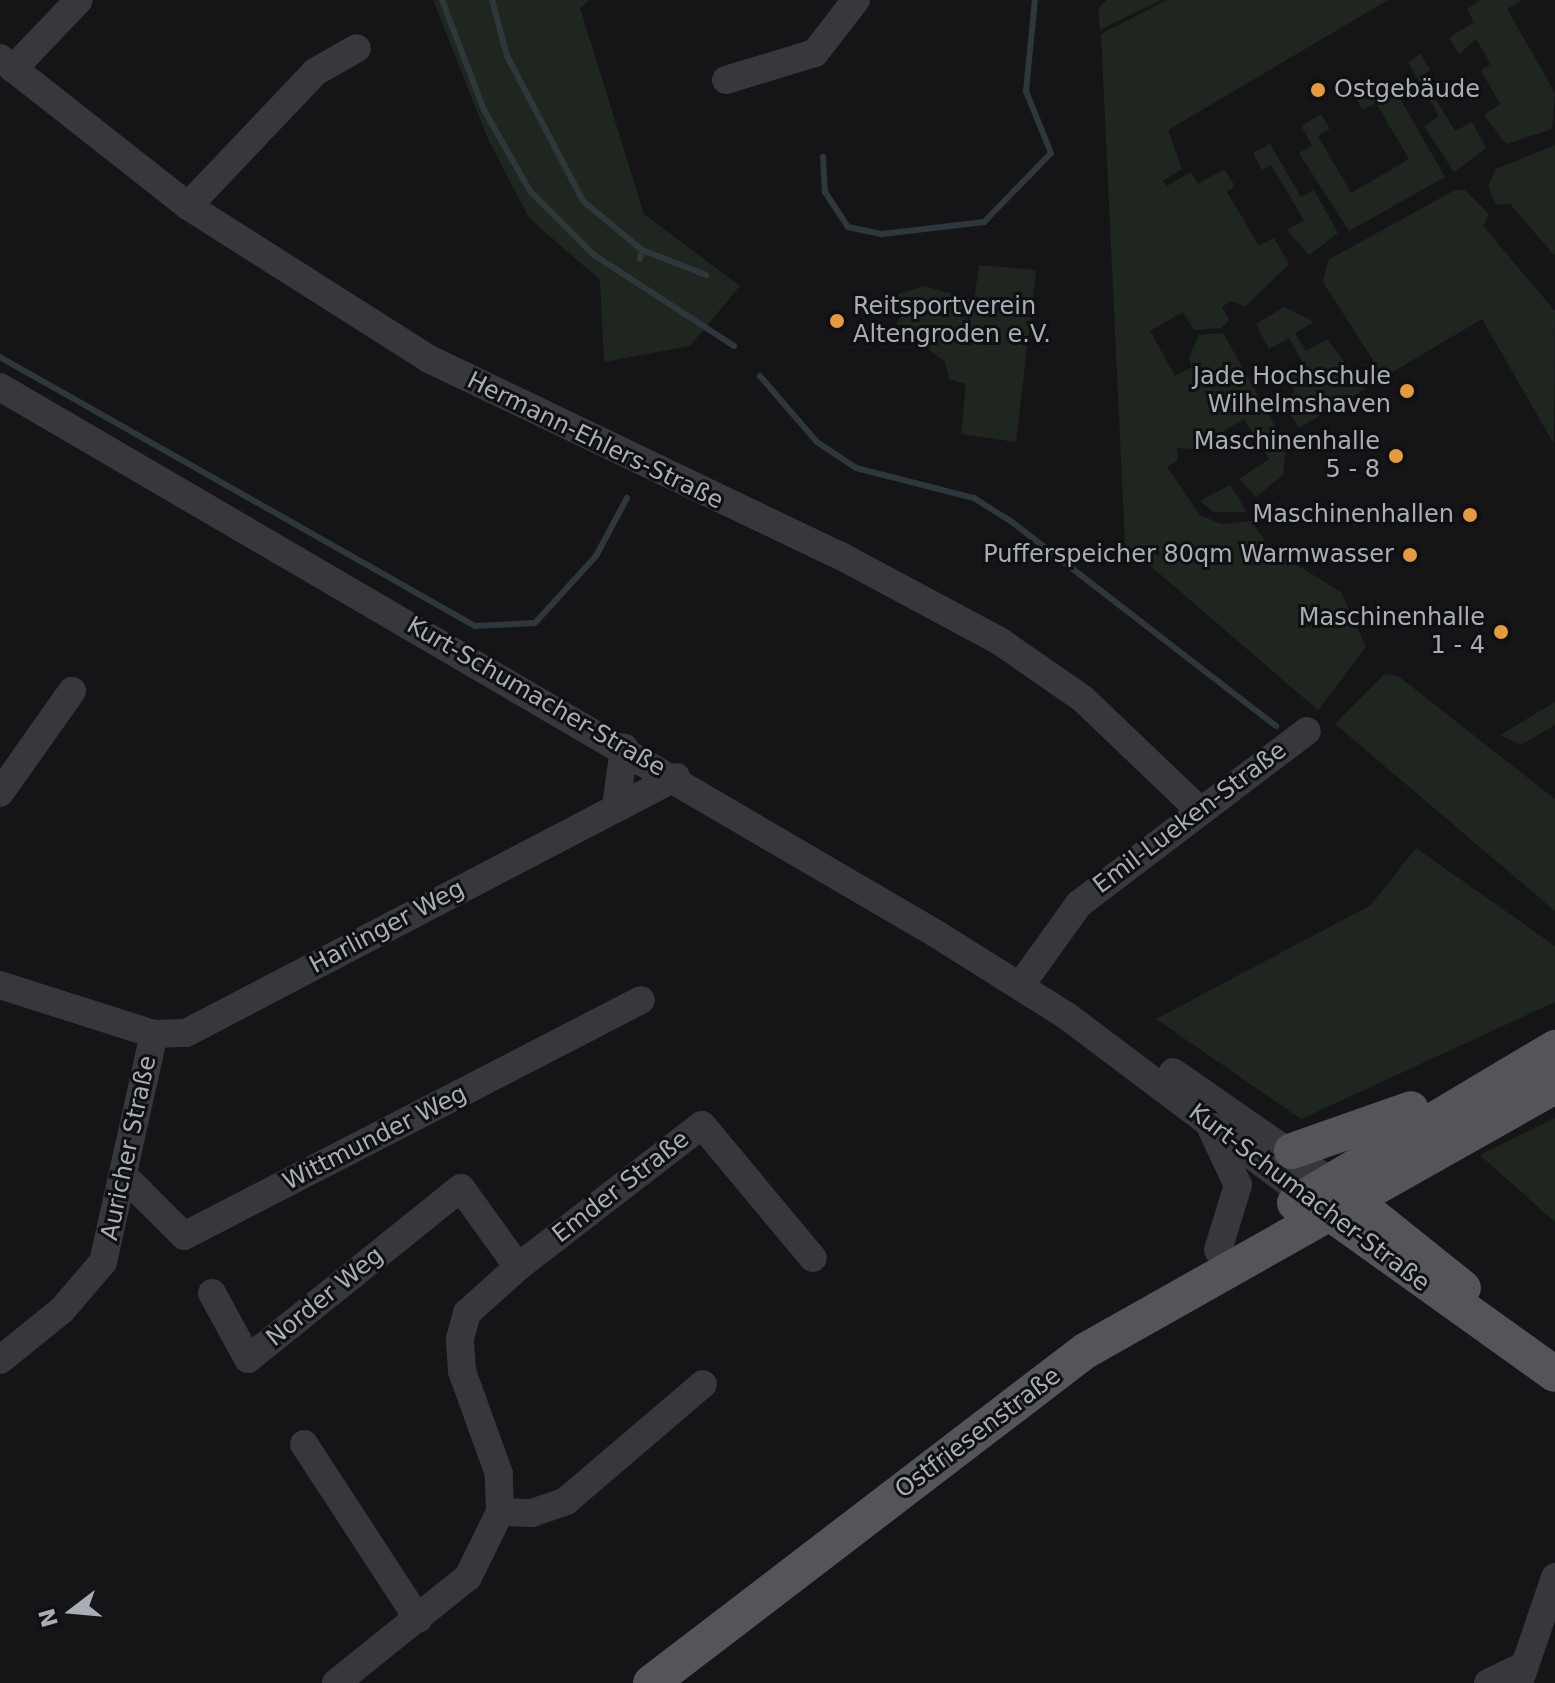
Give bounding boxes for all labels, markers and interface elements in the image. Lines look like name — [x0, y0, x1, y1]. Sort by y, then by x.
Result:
place label: Ostgebäude — [1334, 76, 1480, 104]
marker: Ostgebäude — [1309, 81, 1327, 99]
place label: Reitsportverein Altengroden e.V. — [853, 293, 1051, 349]
marker: Reitsportverein Altengroden e.V. — [828, 312, 846, 330]
place label: Jade Hochschule Wilhelmshaven — [1193, 363, 1391, 419]
street label: Hermann-Ehlers-Straße — [462, 366, 728, 516]
marker: Jade Hochschule Wilhelmshaven — [1398, 382, 1416, 400]
place label: Maschinenhalle 5 - 8 — [1194, 428, 1380, 484]
marker: Maschinenhalle 5 - 8 — [1387, 447, 1405, 465]
place label: Maschinenhallen — [1253, 501, 1454, 529]
marker: Maschinenhallen — [1461, 506, 1479, 524]
place label: Pufferspeicher 80qm Warmwasser — [983, 541, 1394, 569]
marker: Pufferspeicher 80qm Warmwasser — [1401, 546, 1419, 564]
place label: Maschinenhalle 1 - 4 — [1299, 604, 1485, 660]
street label: Kurt-Schumacher-Straße — [402, 611, 670, 783]
marker: Maschinenhalle 1 - 4 — [1492, 623, 1510, 641]
street label: Emil-Lueken-Straße — [1088, 736, 1292, 900]
street label: Harlinger Weg — [305, 874, 469, 980]
street label: Auricher Straße — [95, 1053, 163, 1243]
street label: Wittmunder Weg — [278, 1079, 472, 1197]
street label: Kurt-Schumacher-Straße — [1183, 1098, 1435, 1298]
street label: Emder Straße — [547, 1125, 695, 1249]
street label: Norder Weg — [261, 1241, 389, 1353]
street label: Ostfriesenstraße — [890, 1361, 1066, 1505]
north arrow — [32, 1571, 112, 1651]
text: N — [34, 1605, 63, 1630]

